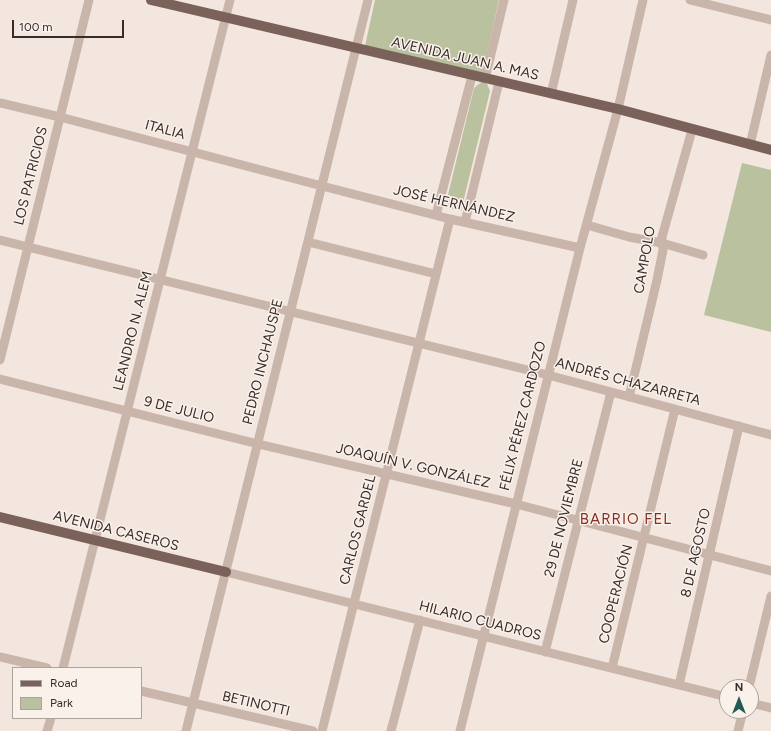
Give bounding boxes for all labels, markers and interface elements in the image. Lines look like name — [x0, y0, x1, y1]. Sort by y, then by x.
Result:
scale bar — [14, 12, 126, 38]
text: 100 m — [19, 20, 53, 34]
street label: AVENIDA JUAN A. MAS — [390, 34, 540, 84]
street label: ITALIA — [143, 117, 187, 143]
street label: LOS PATRICIOS — [11, 125, 51, 227]
street label: JOSÉ HERNÁNDEZ — [392, 182, 516, 226]
street label: CAMPOLO — [631, 225, 659, 295]
street label: LEANDRO N. ALEM — [110, 269, 156, 393]
street label: PEDRO INCHAUSPE — [239, 298, 287, 426]
street label: FÉLIX PÉREZ CARDOZO — [496, 339, 550, 493]
street label: ANDRÉS CHAZARRETA — [554, 355, 702, 409]
street label: 9 DE JULIO — [142, 393, 216, 427]
street label: JOAQUÍN V. GONZÁLEZ — [334, 440, 492, 492]
street label: 29 DE NOVIEMBRE — [541, 457, 587, 579]
street label: CARLOS GARDEL — [336, 474, 380, 586]
street label: AVENIDA CASEROS — [52, 507, 180, 555]
street label: 8 DE AGOSTO — [678, 507, 714, 599]
district label: BARRIO FEL — [580, 511, 672, 529]
street label: COOPERACIÓN — [596, 543, 636, 645]
street label: HILARIO CUADROS — [417, 598, 543, 644]
legend — [12, 667, 142, 719]
text: Road — [50, 676, 78, 690]
north arrow — [719, 679, 759, 719]
text: N — [735, 681, 743, 694]
street label: BETINOTTI — [220, 688, 292, 720]
text: Park — [50, 696, 73, 710]

